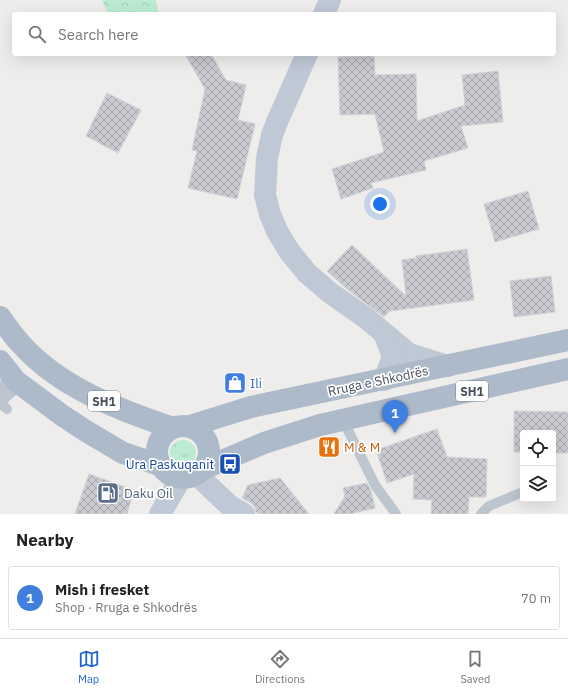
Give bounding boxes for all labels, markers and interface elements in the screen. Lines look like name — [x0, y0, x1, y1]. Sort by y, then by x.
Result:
search box — [12, 12, 556, 56]
icon: search — [26, 23, 48, 45]
text: Search here — [58, 25, 138, 44]
your location — [370, 194, 390, 214]
street label: Rruga e Shkodrës — [326, 362, 430, 400]
shop icon: Ili — [222, 370, 248, 396]
place label: Ili — [250, 375, 262, 392]
road number: SH1 — [456, 381, 488, 401]
road number: SH1 — [88, 391, 120, 411]
pin: 1 — [382, 400, 408, 433]
map controls — [520, 430, 556, 502]
button: locate — [520, 430, 556, 466]
restaurant icon: M & M — [316, 434, 342, 460]
place label: M & M — [344, 439, 380, 456]
bus stop icon: Ura Paskuqanit — [217, 451, 243, 477]
place label: Ura Paskuqanit — [126, 456, 214, 473]
button: layers — [520, 466, 556, 502]
fuel station icon: Daku Oil — [95, 480, 121, 506]
place label: Daku Oil — [124, 485, 173, 502]
text: Nearby — [16, 529, 74, 551]
text: Mish i fresket — [55, 580, 149, 599]
text: 1 — [26, 590, 34, 607]
text: 70 m — [521, 590, 551, 607]
text: Shop · Rruga e Shkodrës — [55, 599, 197, 616]
tab: Map — [78, 648, 100, 686]
tab: Directions — [255, 648, 305, 686]
tab: Saved — [460, 648, 490, 686]

